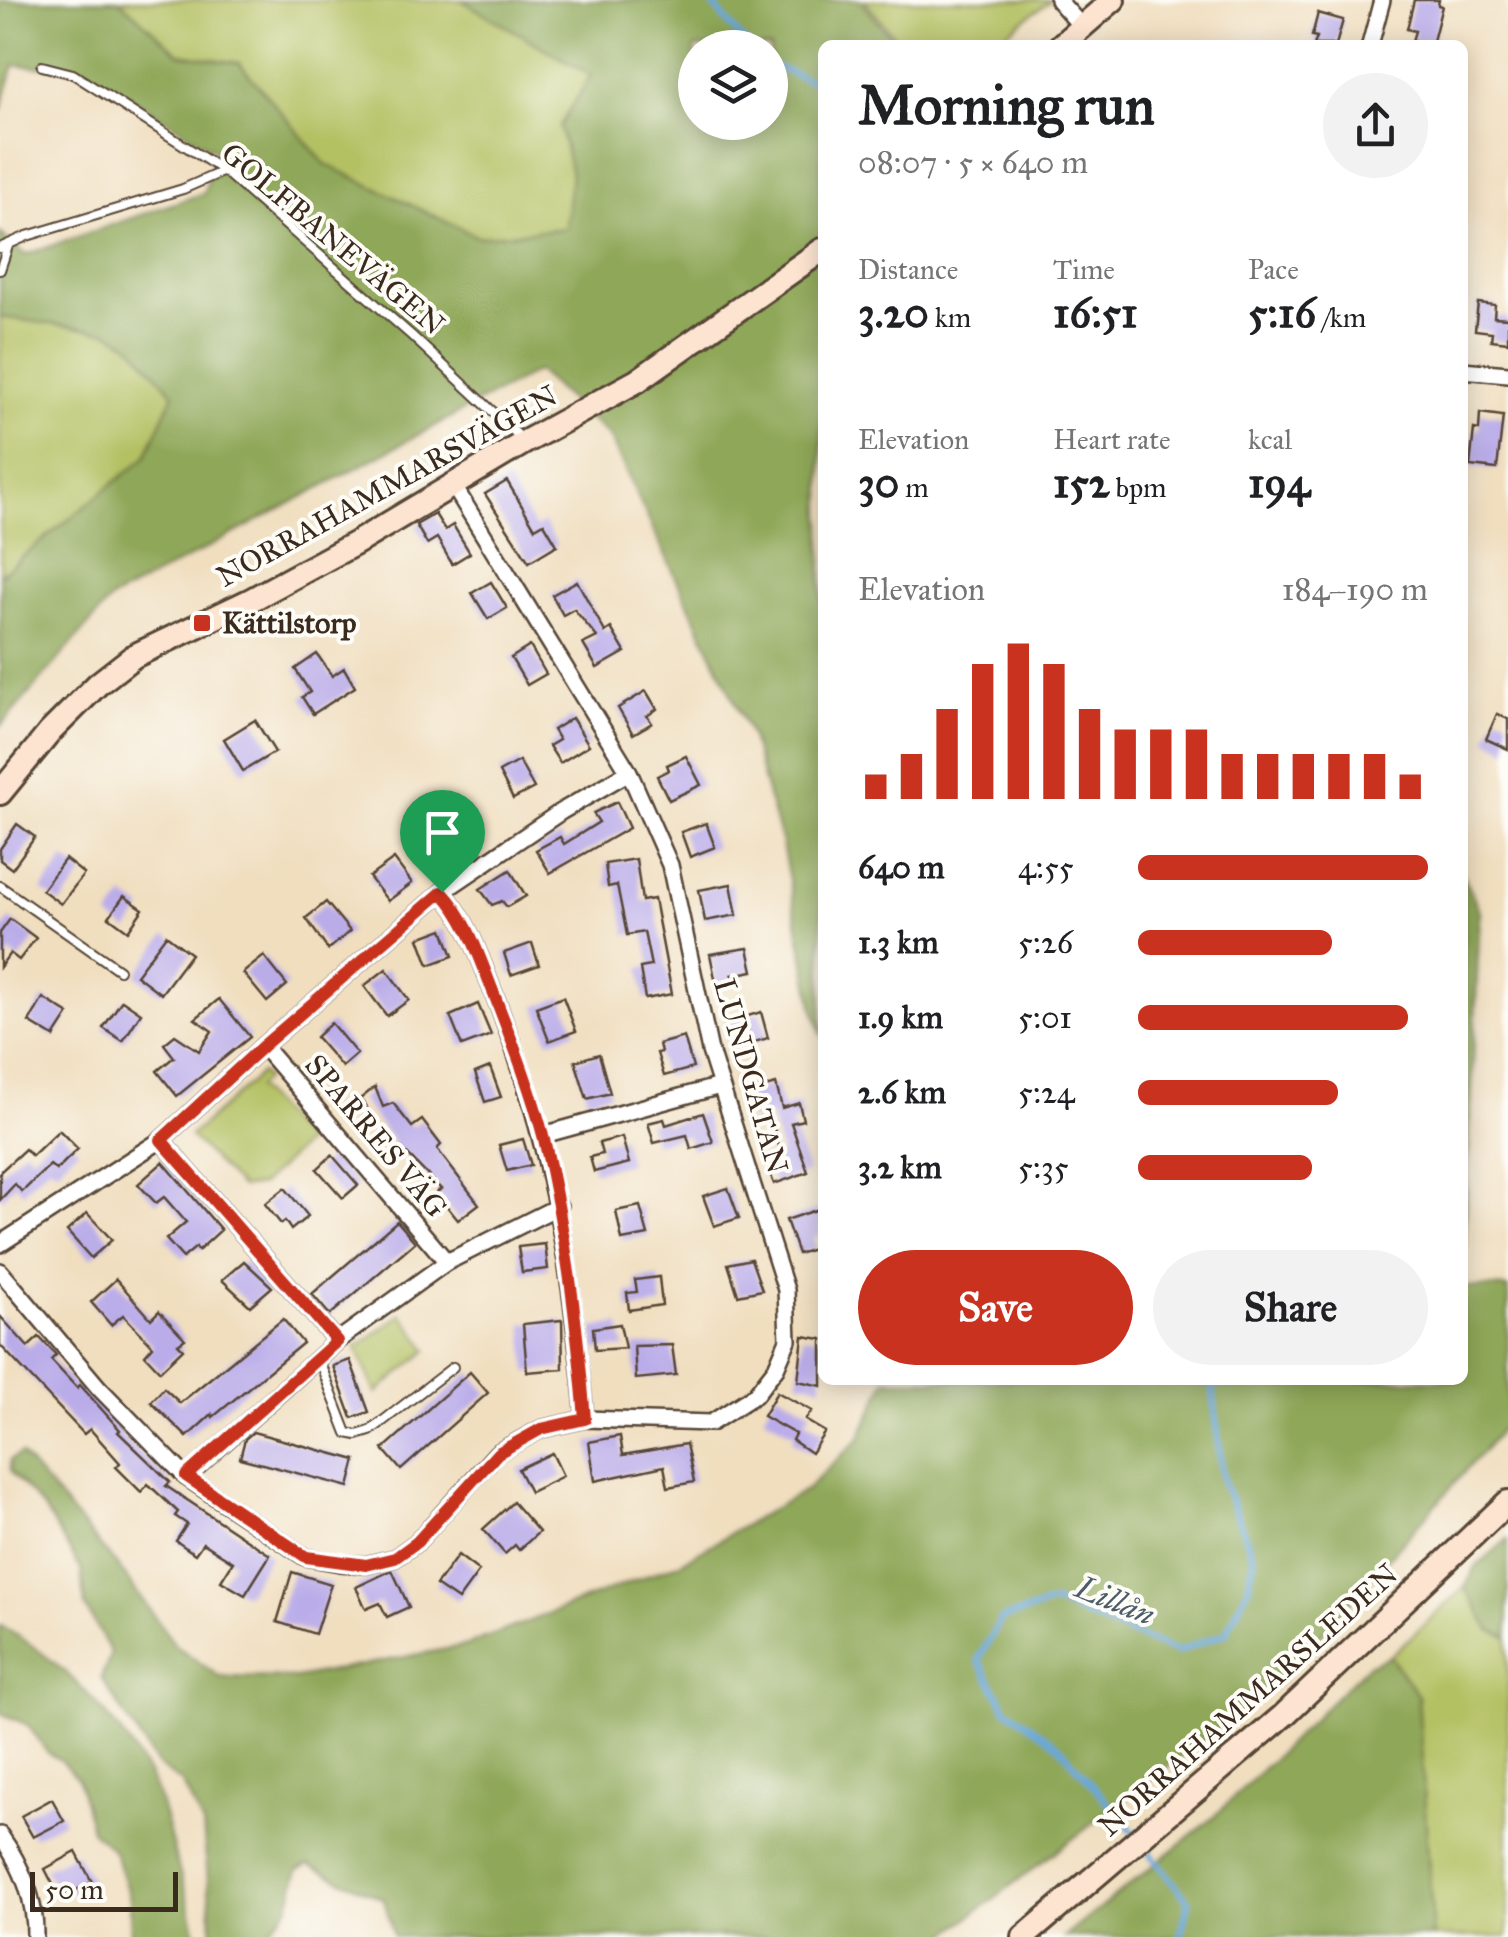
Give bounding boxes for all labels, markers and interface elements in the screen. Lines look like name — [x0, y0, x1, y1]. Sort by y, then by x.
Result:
map controls — [678, 30, 788, 140]
button: layers — [678, 30, 788, 140]
text: Morning run — [858, 72, 1155, 139]
button: share — [1323, 73, 1428, 178]
street label: GOLFBANEVÄGEN — [214, 135, 452, 343]
text: 08:07 · 5 × 640 m — [858, 143, 1088, 182]
text: Distance — [858, 252, 958, 287]
text: Time — [1053, 252, 1115, 287]
text: Pace — [1248, 252, 1299, 287]
text: 3.20 — [858, 287, 929, 339]
text: 16:51 — [1053, 287, 1138, 339]
text: 5:16 — [1248, 287, 1316, 339]
text: km — [929, 300, 971, 335]
text: /km — [1316, 300, 1366, 335]
street label: NORRAHAMMARSVÄGEN — [210, 377, 564, 595]
text: Elevation — [858, 422, 969, 457]
text: Heart rate — [1053, 422, 1171, 457]
text: kcal — [1248, 422, 1292, 457]
text: 30 — [858, 457, 899, 509]
text: 152 — [1053, 457, 1110, 509]
text: 194 — [1248, 457, 1310, 509]
text: m — [899, 470, 929, 505]
text: bpm — [1110, 470, 1167, 505]
text: Elevation — [858, 570, 985, 609]
text: 184–190 m — [1282, 570, 1428, 609]
place label: Kättilstorp — [222, 605, 357, 641]
marker: Kättilstorp — [191, 612, 213, 634]
pin — [400, 790, 485, 893]
icon: arrive — [415, 805, 470, 860]
text: 640 m — [858, 848, 945, 887]
text: 4:55 — [1018, 848, 1074, 887]
text: 1.3 km — [858, 923, 939, 962]
text: 5:26 — [1018, 923, 1073, 962]
street label: LUNDGATAN — [706, 974, 796, 1178]
text: 1.9 km — [858, 998, 943, 1037]
text: 5:01 — [1018, 998, 1072, 1037]
street label: SPARRES VÄG — [297, 1047, 455, 1225]
text: 2.6 km — [858, 1073, 946, 1112]
text: 5:24 — [1018, 1073, 1075, 1112]
text: 3.2 km — [858, 1148, 942, 1187]
text: 5:35 — [1018, 1148, 1069, 1187]
button: Save — [858, 1250, 1133, 1365]
button: Share — [1153, 1250, 1428, 1365]
street label: NORRAHAMMARSLEDEN — [1091, 1556, 1405, 1844]
water label: Lillån — [1068, 1567, 1160, 1634]
scale bar — [30, 1867, 178, 1912]
text: 50 m — [45, 1872, 104, 1907]

